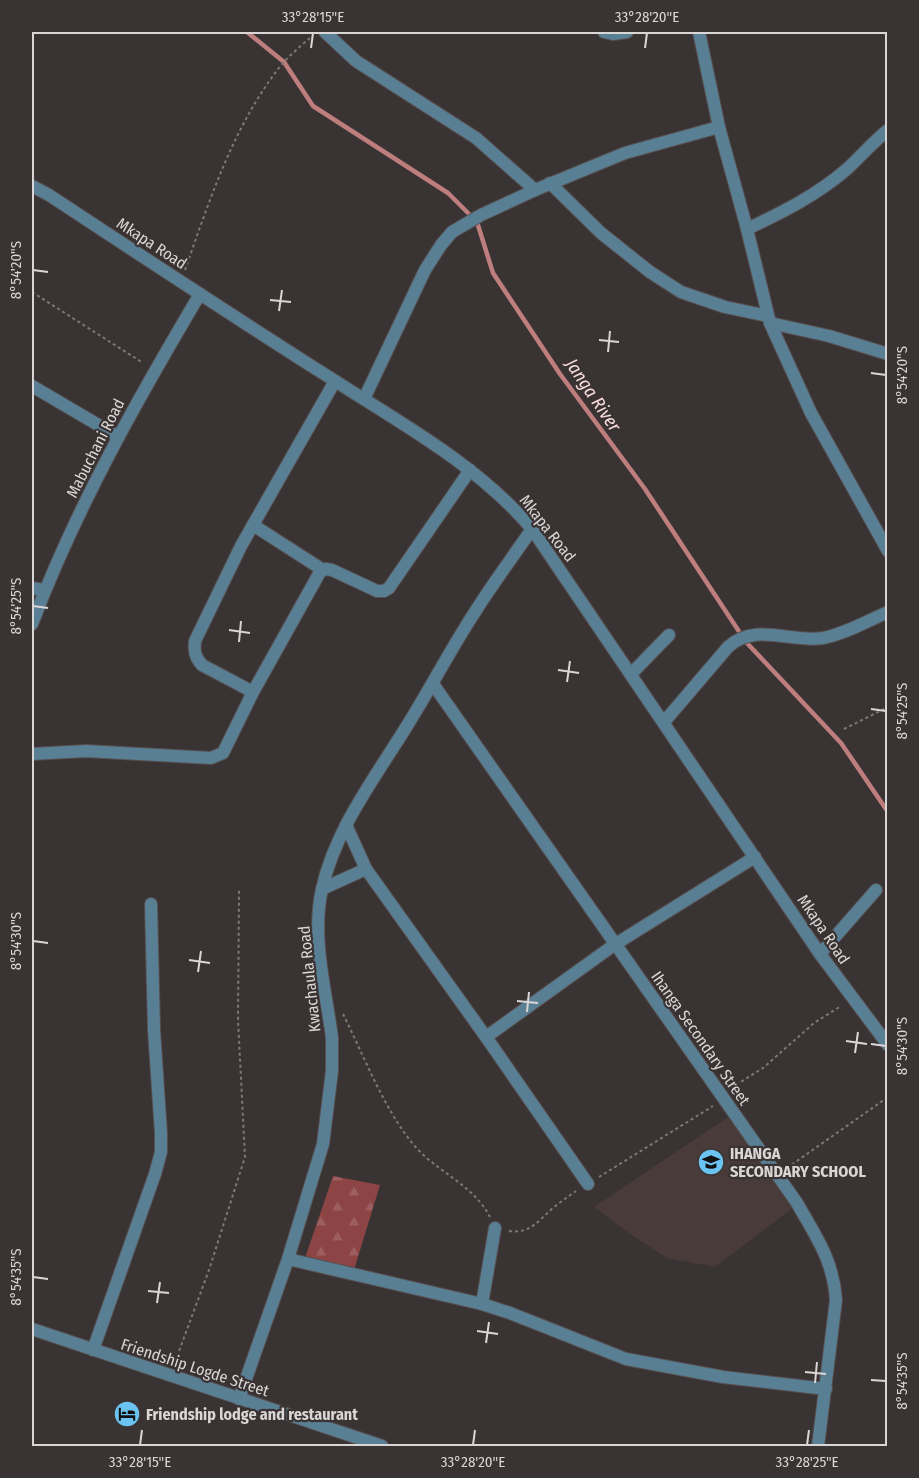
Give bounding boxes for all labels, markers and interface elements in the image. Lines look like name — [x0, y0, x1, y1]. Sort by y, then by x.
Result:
text: 33°28'15"E — [282, 8, 344, 26]
text: 33°28'20"E — [615, 8, 679, 26]
street label: Mkapa Road — [113, 214, 190, 273]
text: 8°54'20"S — [7, 241, 25, 299]
text: 8°54'20"S — [893, 346, 911, 404]
water label: Janga River — [560, 353, 626, 436]
street label: Mabuchani Road — [62, 396, 129, 501]
street label: Mkapa Road — [516, 491, 580, 566]
text: 8°54'25"S — [7, 577, 25, 635]
text: 8°54'25"S — [893, 682, 911, 740]
street label: Mkapa Road — [793, 891, 854, 968]
text: 8°54'30"S — [7, 912, 25, 970]
street label: Kwachaula Road — [294, 925, 325, 1033]
street label: Ihanga Secondary Street — [647, 968, 754, 1110]
text: 8°54'30"S — [893, 1017, 911, 1075]
place label: IHANGA SECONDARY SCHOOL — [730, 1144, 866, 1181]
school or university icon: IHANGA SECONDARY SCHOOL — [696, 1147, 726, 1177]
text: 8°54'35"S — [7, 1248, 25, 1306]
street label: Friendship Logde Street — [118, 1335, 272, 1401]
text: 8°54'35"S — [893, 1352, 911, 1410]
hotel icon: Friendship lodge and restaurant — [112, 1399, 142, 1429]
place label: Friendship lodge and restaurant — [146, 1405, 358, 1424]
text: 33°28'15"E — [109, 1453, 171, 1471]
text: 33°28'20"E — [441, 1453, 505, 1471]
text: 33°28'25"E — [775, 1453, 839, 1471]

